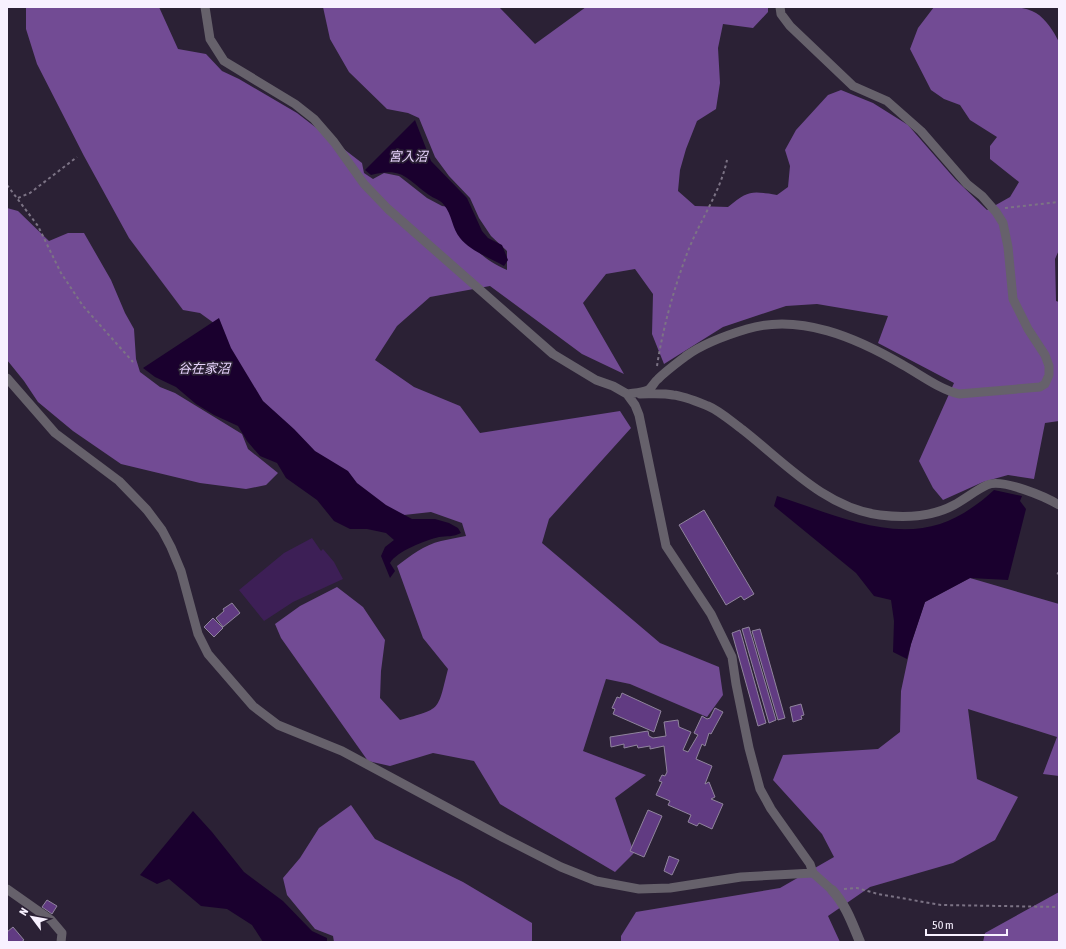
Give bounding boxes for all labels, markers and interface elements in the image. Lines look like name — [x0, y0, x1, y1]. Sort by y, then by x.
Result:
water label: 宮入沼 — [388, 149, 429, 164]
water label: 谷在家沼 — [178, 361, 232, 376]
north arrow — [12, 897, 52, 937]
text: N — [17, 906, 30, 918]
scale bar — [926, 911, 1007, 937]
text: 50 m — [932, 918, 954, 932]

